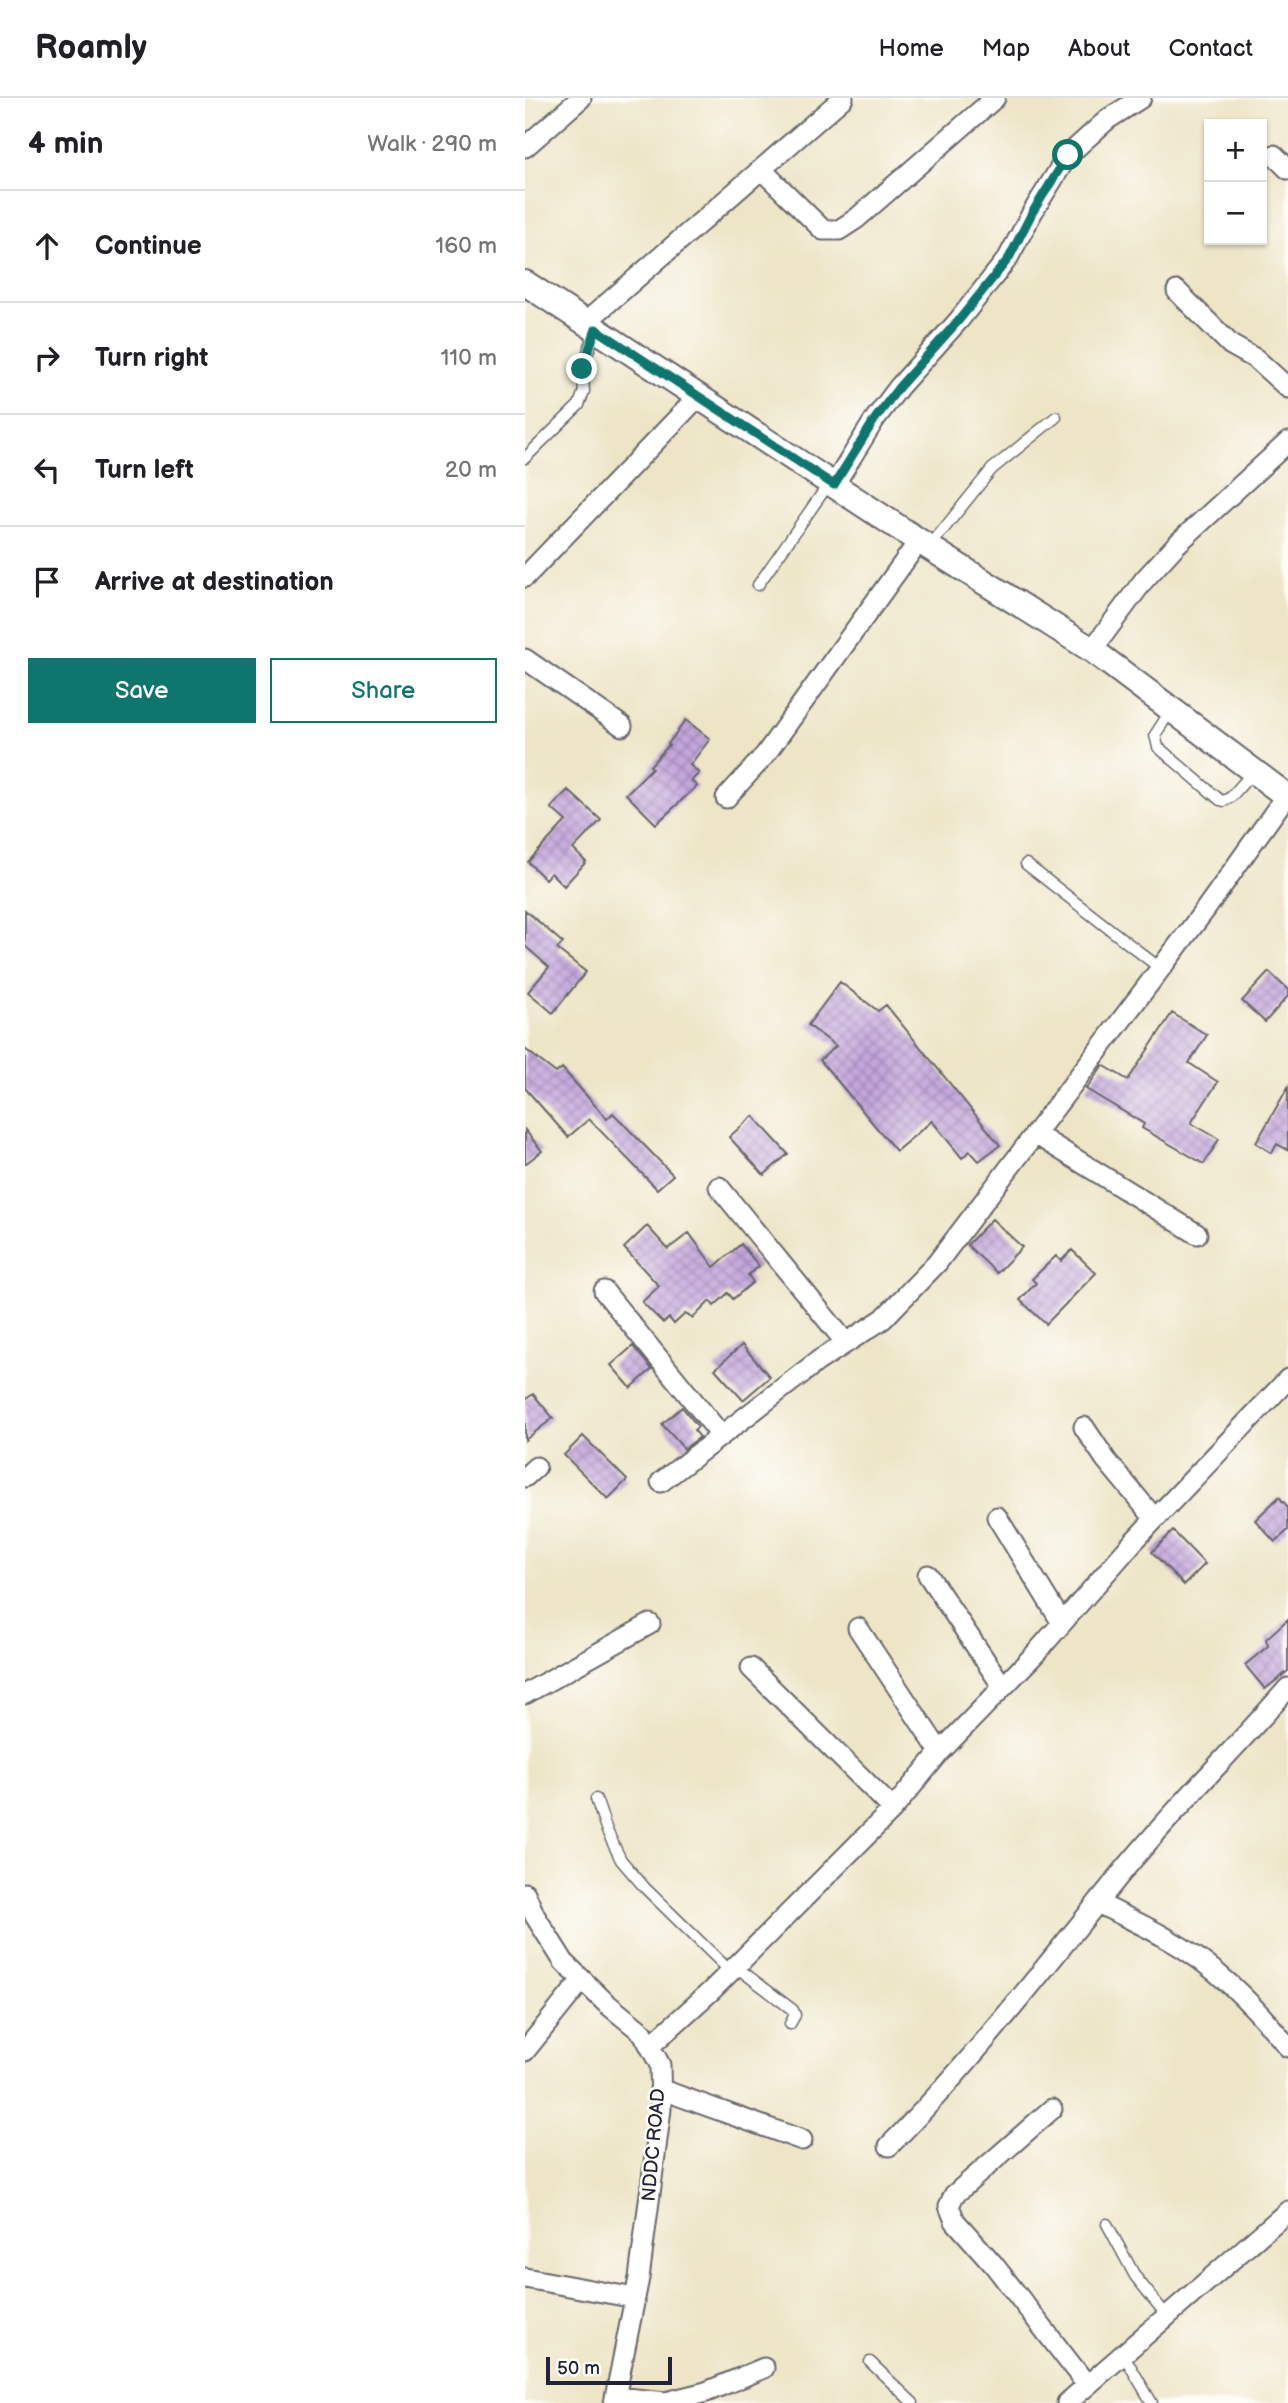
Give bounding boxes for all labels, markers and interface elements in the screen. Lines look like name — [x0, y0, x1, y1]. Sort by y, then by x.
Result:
text: Roamly — [35, 28, 147, 68]
text: Home — [879, 34, 944, 63]
text: Map — [982, 34, 1030, 63]
text: About — [1068, 34, 1130, 63]
text: Contact — [1168, 34, 1253, 63]
map controls — [1204, 119, 1267, 245]
button: + — [1204, 119, 1267, 182]
text: 4 min — [28, 126, 103, 162]
text: Walk · 290 m — [367, 130, 497, 158]
route start — [1052, 139, 1083, 170]
button: − — [1204, 182, 1267, 245]
icon: ahead — [28, 227, 66, 265]
text: Continue — [95, 231, 202, 262]
text: 160 m — [435, 232, 497, 260]
icon: right — [28, 339, 66, 377]
text: Turn right — [95, 343, 208, 374]
text: 110 m — [440, 344, 497, 372]
route end — [566, 353, 597, 384]
icon: left — [28, 451, 66, 489]
text: Turn left — [95, 455, 194, 486]
text: 20 m — [445, 456, 497, 484]
icon: arrive — [28, 563, 66, 601]
text: Arrive at destination — [95, 567, 334, 598]
button: Save — [28, 658, 256, 723]
button: Share — [270, 658, 497, 723]
street label: NDDC ROAD — [638, 2087, 670, 2202]
scale bar — [546, 2354, 672, 2386]
text: 50 m — [557, 2357, 600, 2380]

